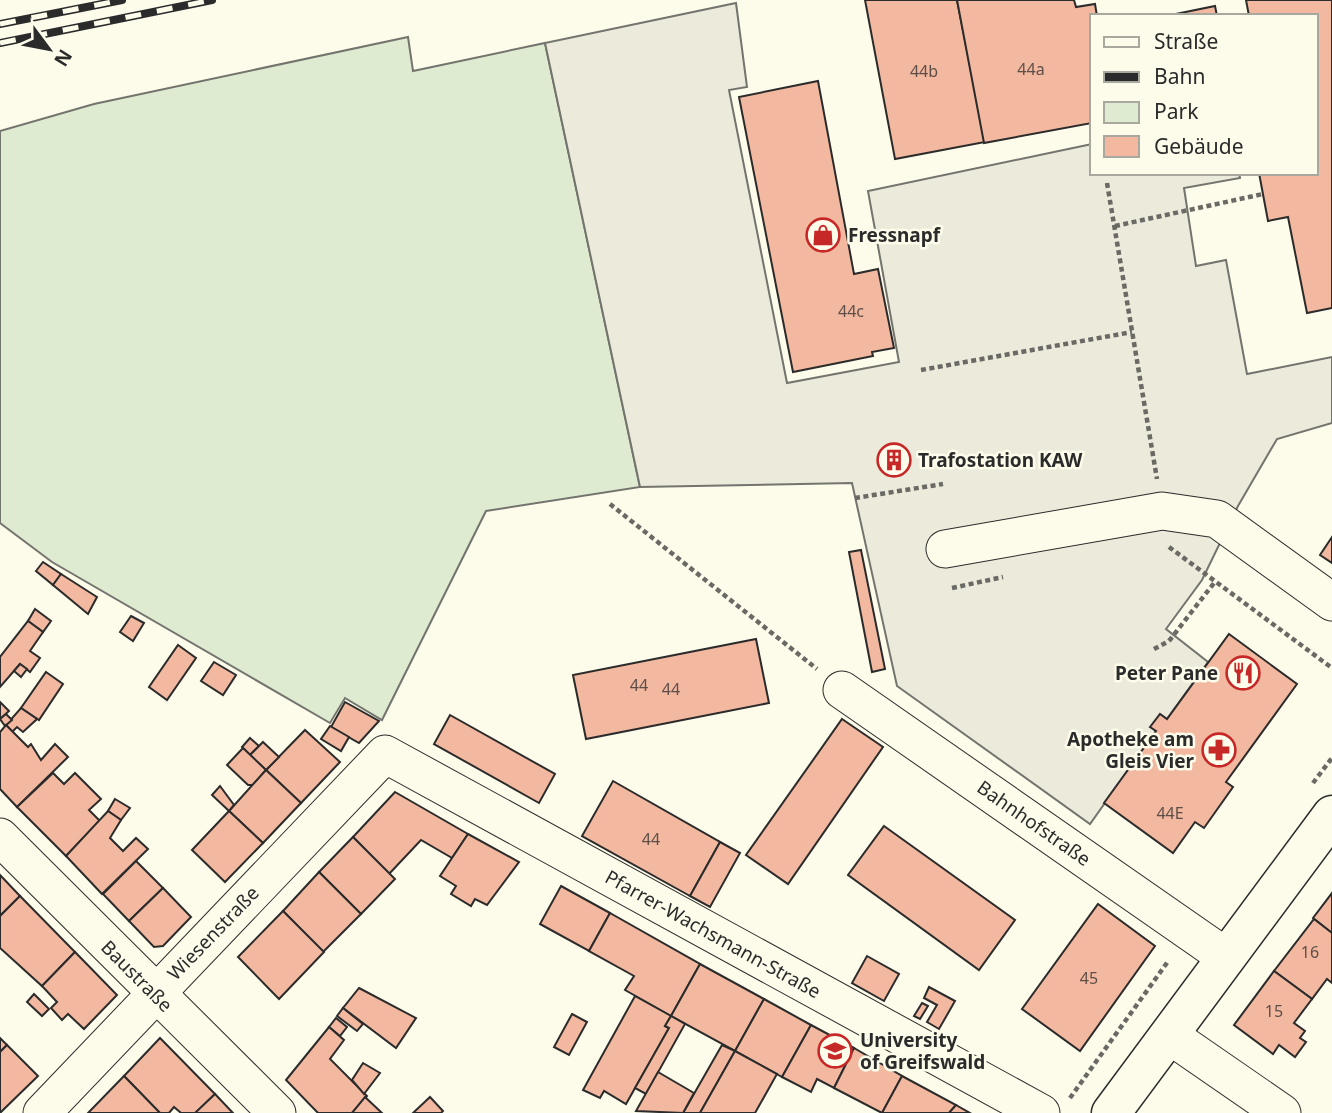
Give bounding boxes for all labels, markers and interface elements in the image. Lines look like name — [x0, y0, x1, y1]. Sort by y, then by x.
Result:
north arrow — [14, 14, 84, 84]
legend — [1090, 14, 1318, 175]
text: Straße — [1154, 27, 1218, 55]
text: N — [48, 45, 79, 71]
house number: 44a — [1017, 58, 1045, 80]
house number: 44b — [910, 60, 938, 82]
text: Bahn — [1154, 62, 1205, 90]
text: Park — [1154, 97, 1199, 125]
text: Gebäude — [1154, 132, 1244, 160]
shop icon: Fressnapf — [804, 216, 842, 254]
place label: Fressnapf — [848, 222, 942, 248]
house number: 44c — [838, 300, 864, 322]
building icon: Trafostation KAW — [875, 441, 913, 479]
place label: Trafostation KAW — [918, 447, 1083, 473]
restaurant icon: Peter Pane — [1224, 654, 1262, 692]
place label: Peter Pane — [1115, 660, 1218, 686]
house number: 44 — [630, 674, 648, 696]
house number: 44 — [662, 678, 680, 700]
place label: Apotheke am Gleis Vier — [1067, 726, 1194, 774]
pharmacy icon: Apotheke am Gleis Vier — [1200, 731, 1238, 769]
street label: Bahnhofstraße — [972, 774, 1096, 872]
house number: 44E — [1156, 802, 1184, 824]
house number: 44 — [642, 828, 660, 850]
street label: Pfarrer-Wachsmann-Straße — [601, 864, 825, 1004]
street label: Wiesenstraße — [161, 880, 265, 986]
street label: Baustraße — [95, 934, 179, 1018]
house number: 16 — [1301, 941, 1319, 963]
house number: 45 — [1080, 967, 1098, 989]
house number: 15 — [1265, 1000, 1283, 1022]
place label: University of Greifswald — [860, 1027, 985, 1075]
school or university icon: University of Greifswald — [816, 1032, 854, 1070]

